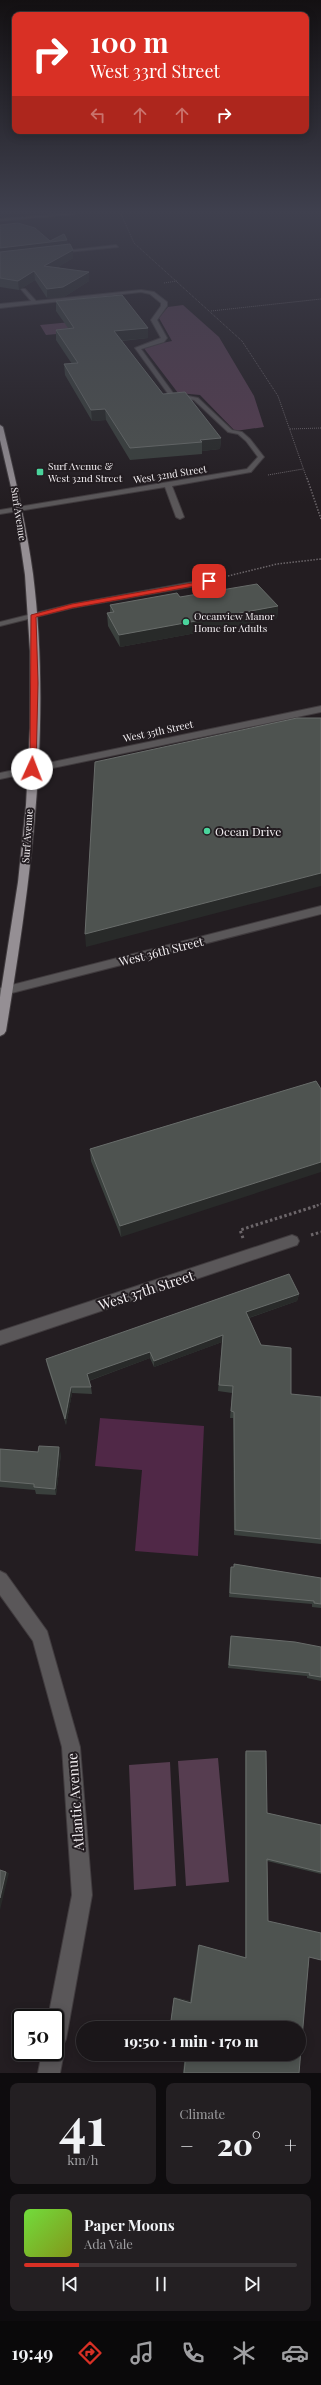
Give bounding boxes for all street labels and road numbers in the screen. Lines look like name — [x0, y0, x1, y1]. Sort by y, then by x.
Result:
street label: West 32nd Street — [131, 461, 208, 487]
street label: Surf Avenue — [8, 486, 30, 542]
street label: West 35th Street — [121, 717, 195, 745]
street label: Surf Avenue — [18, 809, 36, 863]
street label: West 36th Street — [116, 933, 206, 969]
street label: West 37th Street — [95, 1265, 197, 1315]
street label: Atlantic Avenue — [62, 1752, 88, 1853]

